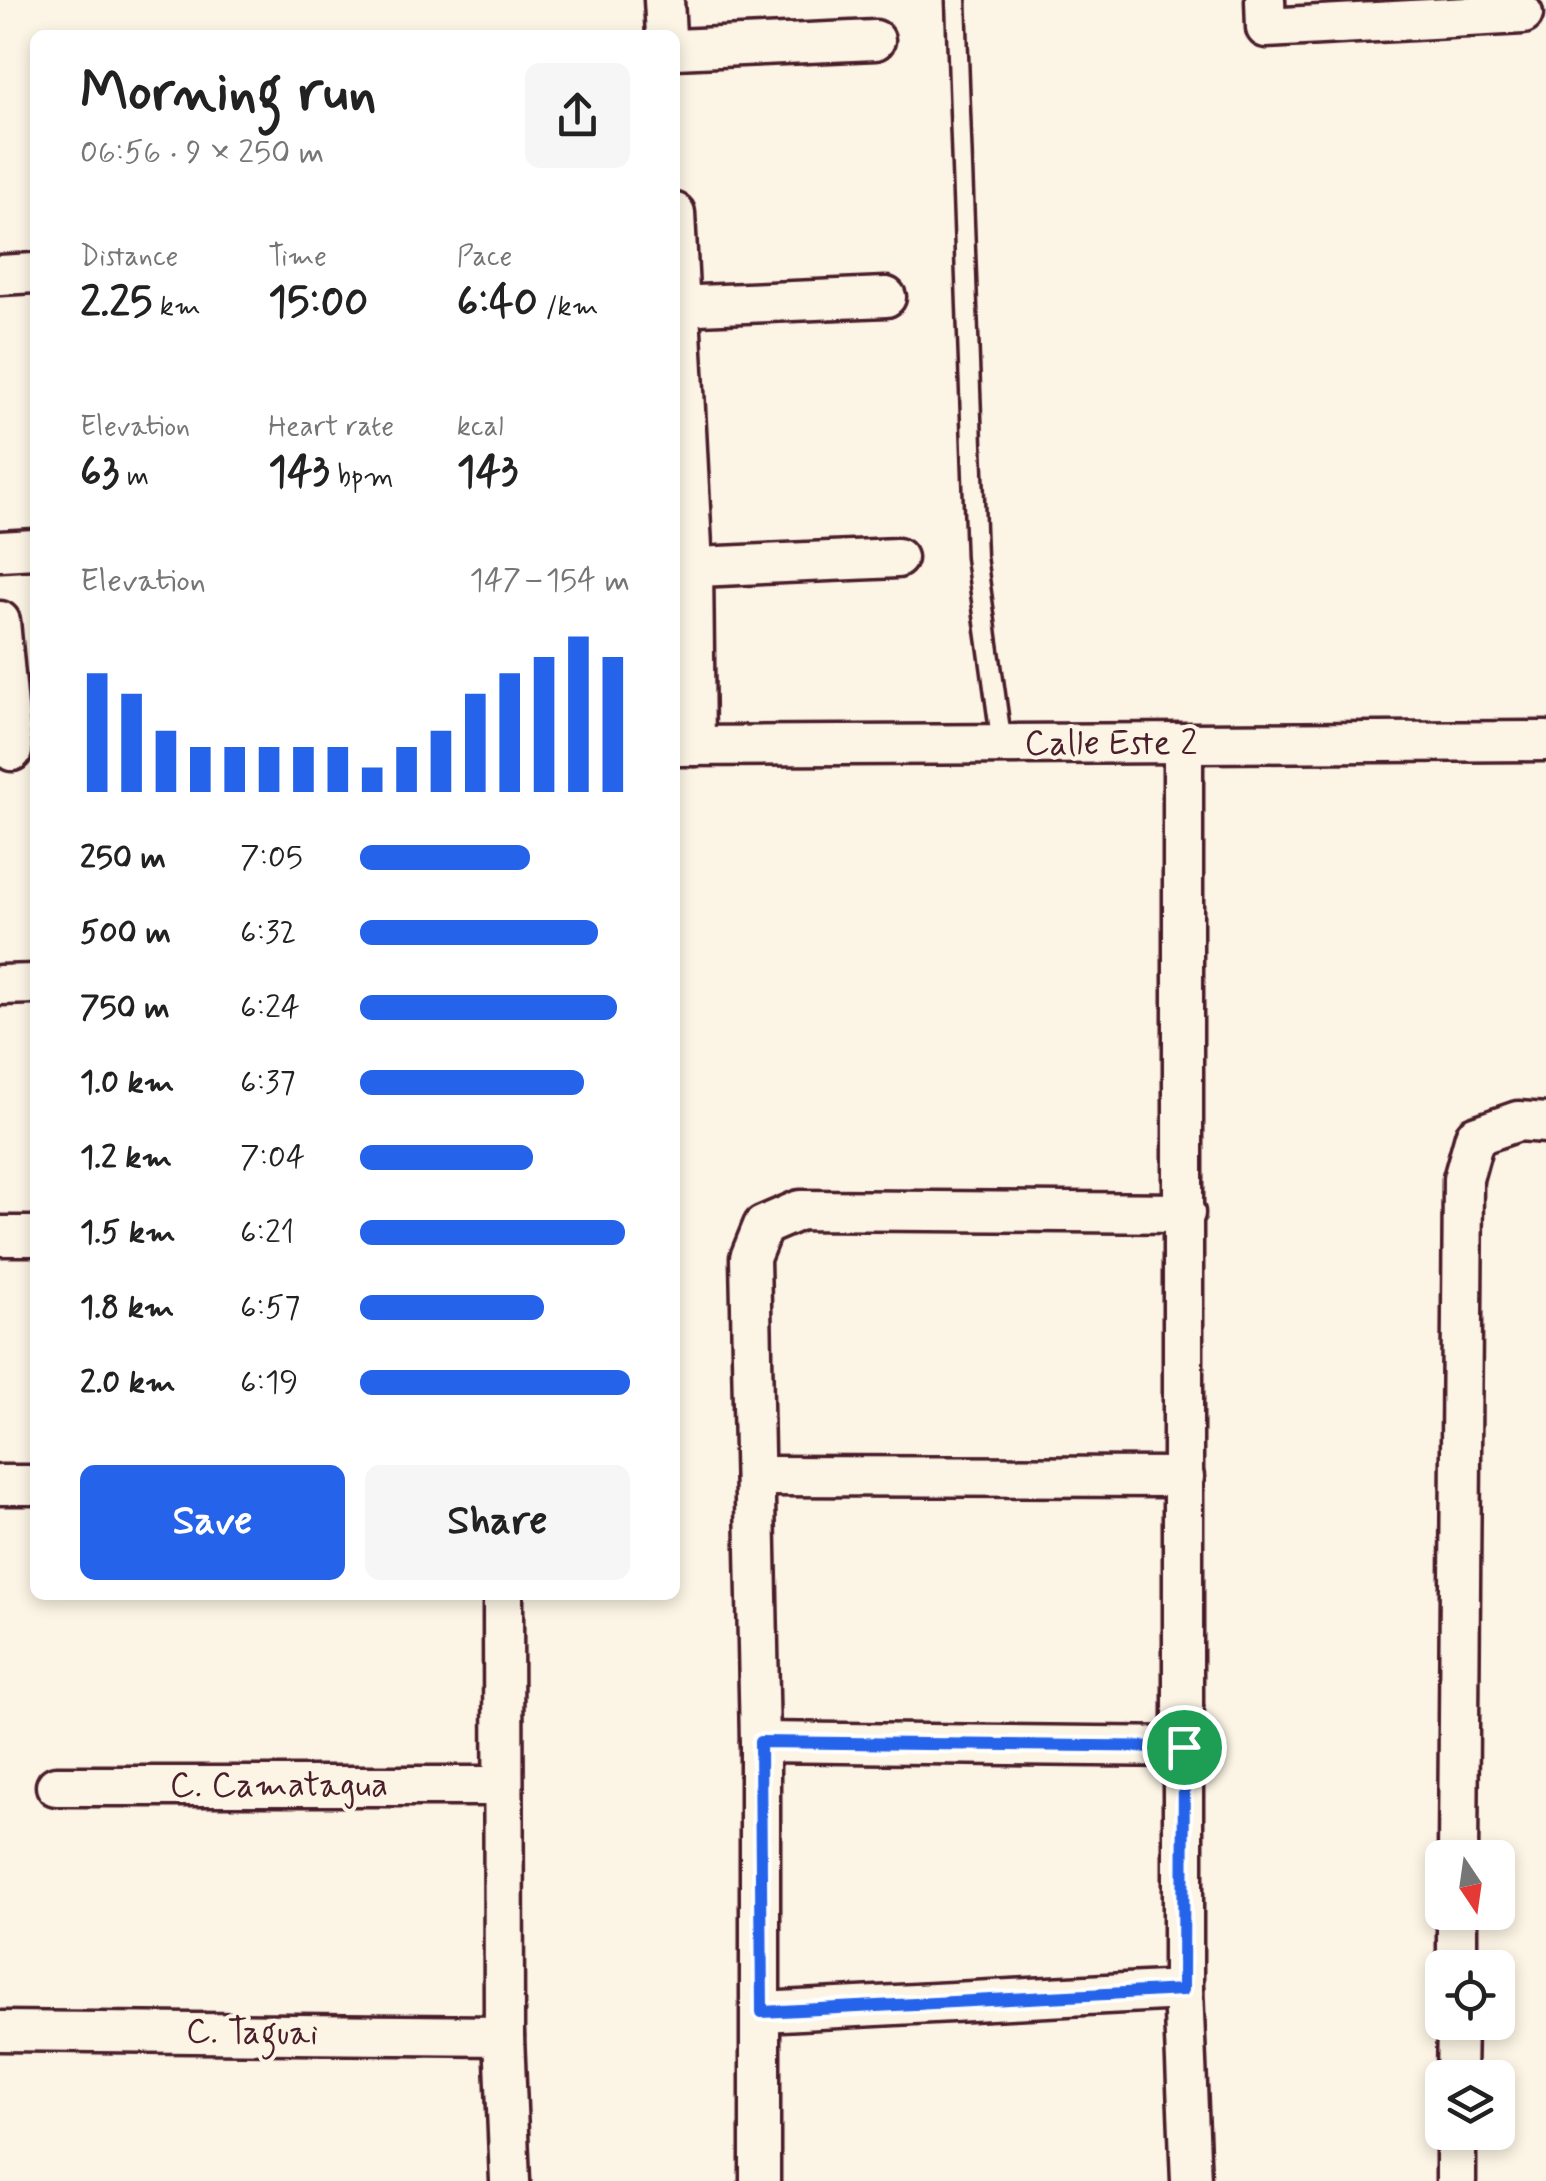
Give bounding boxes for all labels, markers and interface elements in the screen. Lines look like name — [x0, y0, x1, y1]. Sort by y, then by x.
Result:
text: Morning run — [80, 58, 377, 130]
button: share — [525, 63, 630, 168]
text: 06:56 · 9 × 250 m — [80, 132, 324, 174]
text: Distance — [80, 239, 178, 276]
text: Time — [268, 239, 327, 276]
text: Pace — [457, 239, 512, 276]
text: 2.25 — [80, 276, 152, 331]
text: 15:00 — [268, 276, 368, 331]
text: 6:40 — [457, 276, 538, 331]
text: km — [152, 289, 201, 326]
text: /km — [538, 289, 598, 326]
text: Elevation — [80, 409, 190, 446]
text: Heart rate — [268, 409, 394, 446]
text: kcal — [457, 409, 504, 446]
text: 63 — [80, 446, 119, 501]
text: 143 — [268, 446, 330, 501]
text: 143 — [457, 446, 518, 501]
text: m — [119, 459, 149, 496]
text: bpm — [330, 459, 394, 496]
text: Elevation — [80, 560, 206, 602]
text: 147–154 m — [469, 560, 630, 602]
street label: Calle Este 2 — [1025, 721, 1197, 767]
text: 250 m — [80, 837, 166, 879]
text: 7:05 — [240, 837, 303, 879]
text: 500 m — [80, 912, 171, 954]
text: 6:32 — [240, 912, 296, 954]
text: 750 m — [80, 987, 170, 1029]
text: 6:24 — [240, 987, 300, 1029]
text: 1.0 km — [80, 1062, 174, 1104]
text: 6:37 — [240, 1062, 296, 1104]
text: 1.2 km — [80, 1137, 172, 1179]
text: 7:04 — [240, 1137, 305, 1179]
text: 1.5 km — [80, 1212, 176, 1254]
text: 6:21 — [240, 1212, 294, 1254]
text: 1.8 km — [80, 1287, 174, 1329]
text: 6:57 — [240, 1287, 300, 1329]
text: 2.0 km — [80, 1362, 176, 1404]
text: 6:19 — [240, 1362, 298, 1404]
button: Save — [80, 1465, 345, 1580]
button: Share — [365, 1465, 630, 1580]
pin — [1142, 1705, 1227, 1790]
icon: arrive — [1157, 1720, 1212, 1775]
street label: C. Camatagua — [170, 1763, 388, 1809]
north arrow — [1425, 1840, 1515, 1930]
map controls — [1425, 1840, 1515, 2150]
button: locate — [1425, 1950, 1515, 2040]
street label: C. Taguai — [185, 2009, 319, 2061]
button: layers — [1425, 2060, 1515, 2150]

